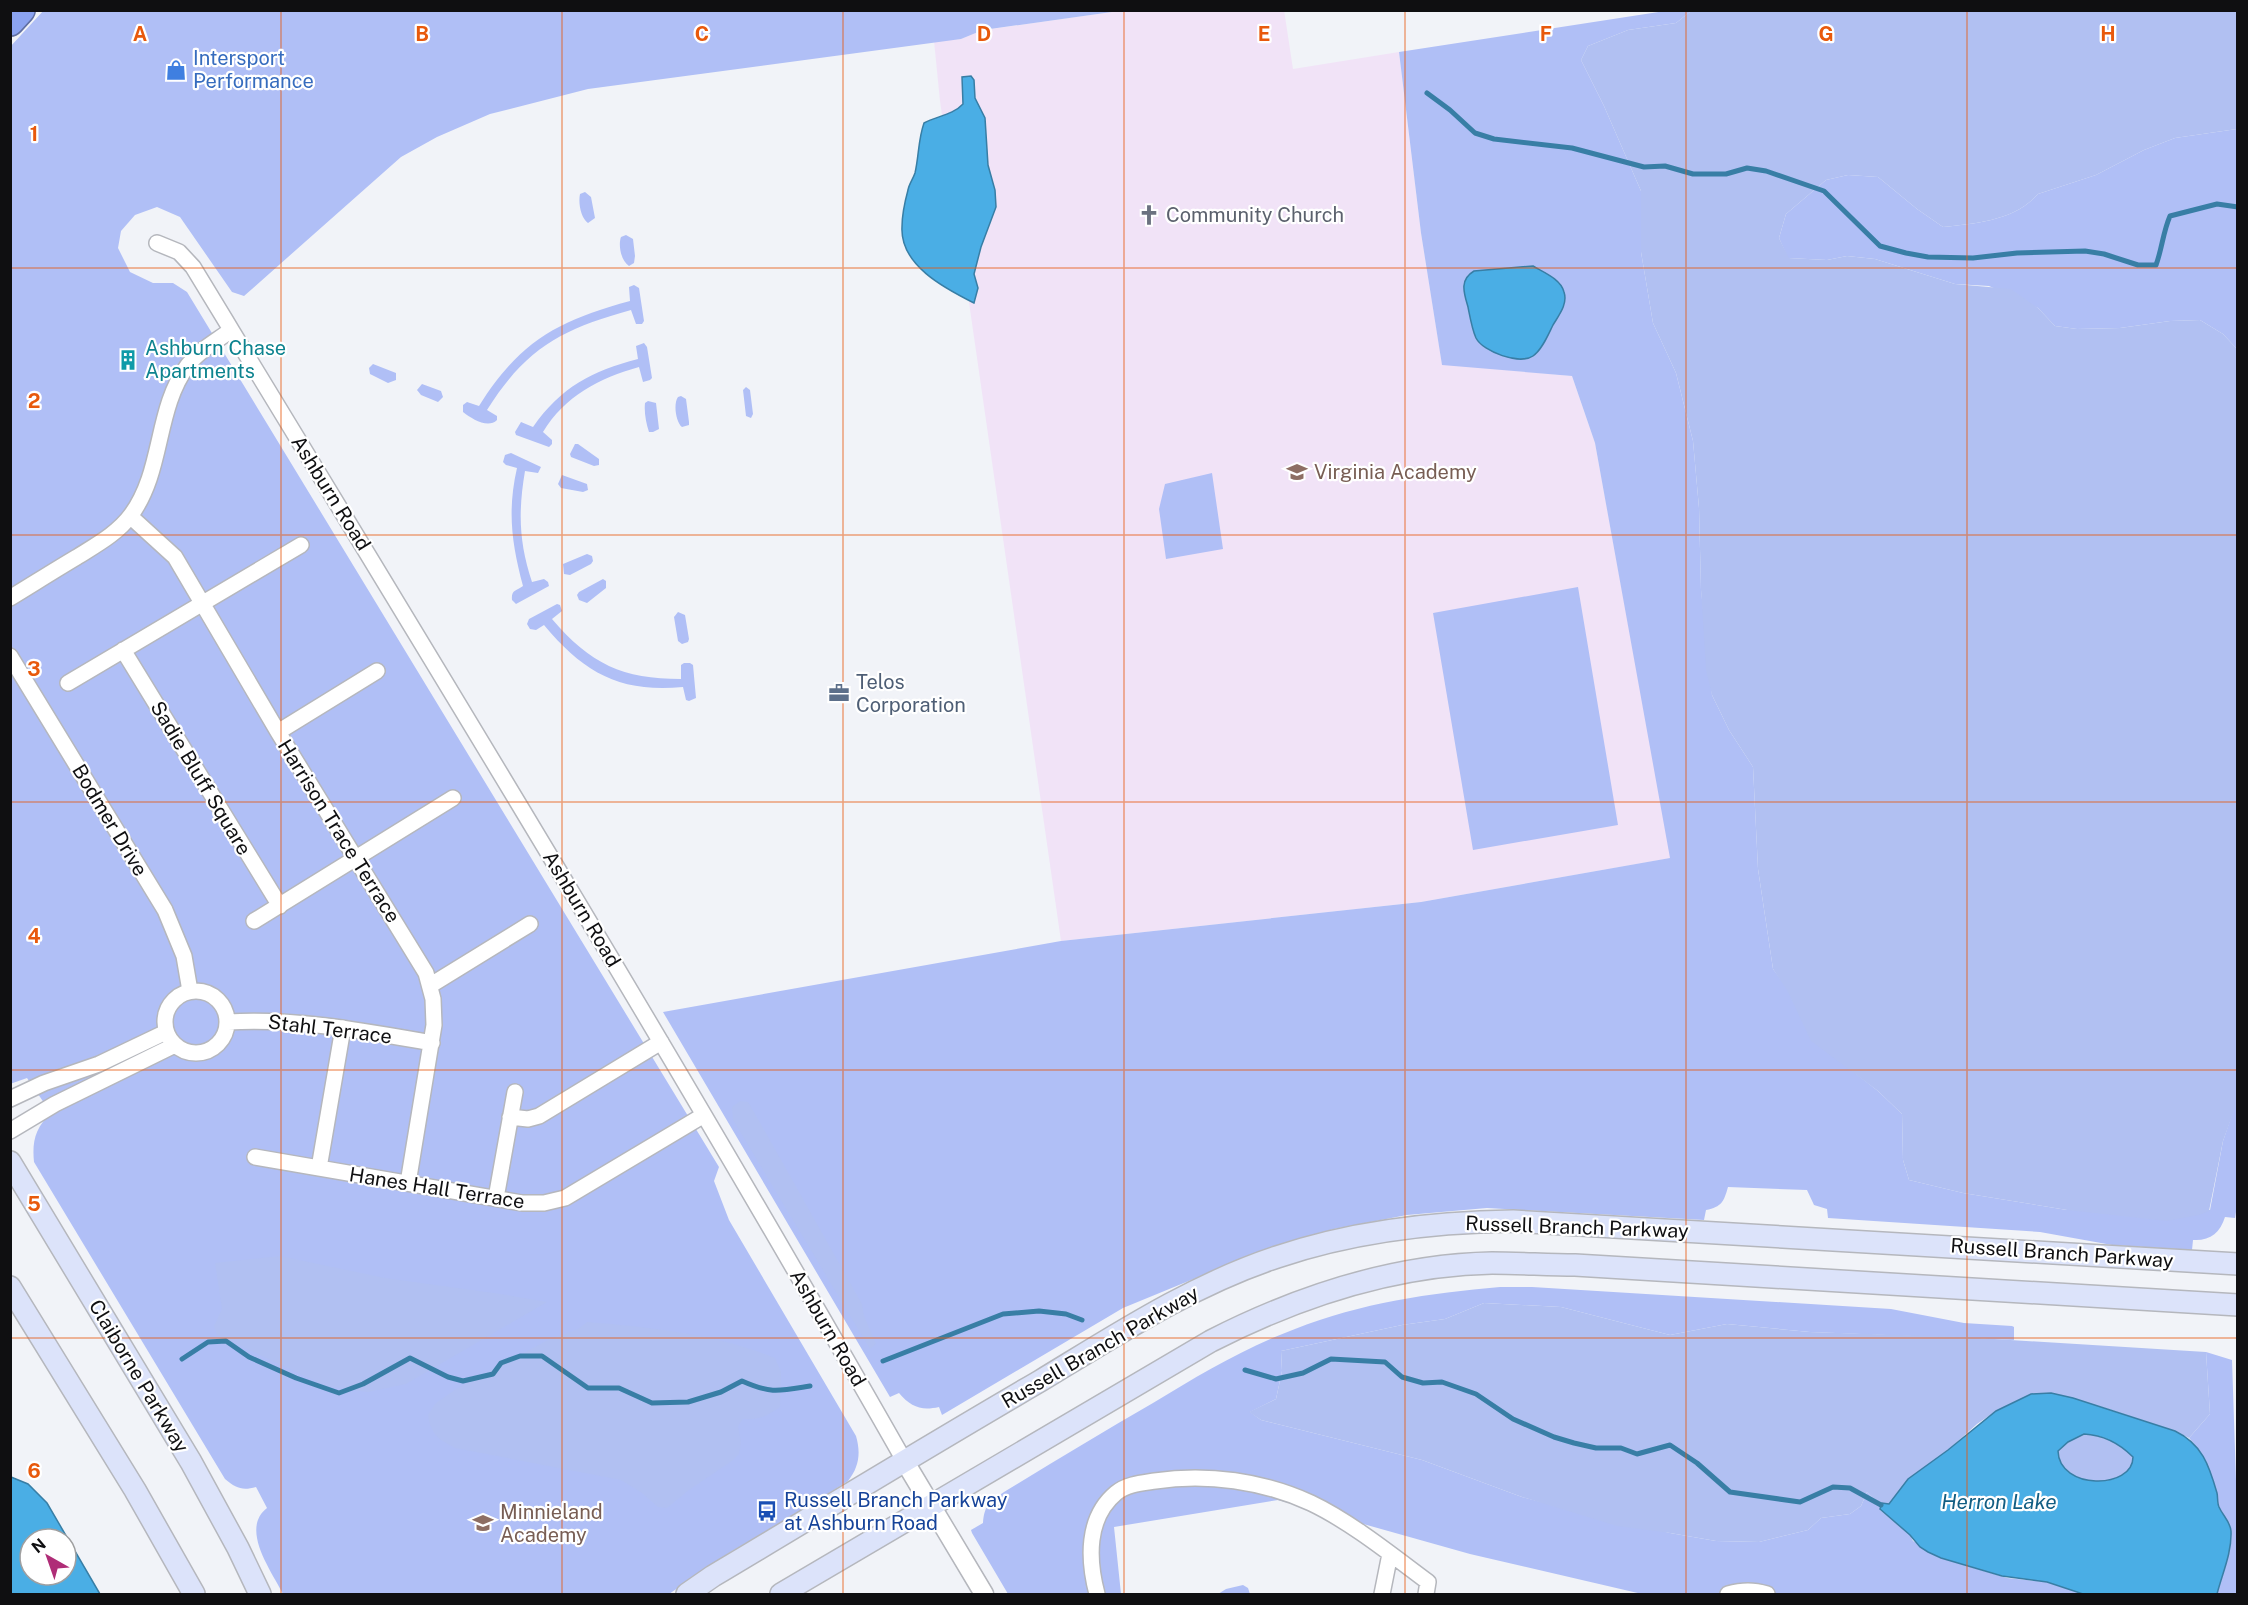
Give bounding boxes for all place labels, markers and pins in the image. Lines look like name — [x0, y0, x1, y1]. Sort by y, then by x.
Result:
place label: Intersport Performance — [193, 46, 314, 93]
shop icon: Intersport Performance — [164, 58, 188, 82]
church icon: Community Church — [1137, 203, 1161, 227]
place label: Community Church — [1166, 203, 1344, 227]
place label: Ashburn Chase Apartments — [145, 336, 286, 383]
building icon: Ashburn Chase Apartments — [116, 348, 140, 372]
school or university icon: Virginia Academy — [1285, 460, 1309, 484]
place label: Virginia Academy — [1314, 460, 1477, 484]
place label: Telos Corporation — [856, 670, 966, 717]
office icon: Telos Corporation — [827, 681, 851, 705]
place label: Russell Branch Parkway at Ashburn Road — [784, 1488, 1008, 1535]
bus stop icon: Russell Branch Parkway at Ashburn Road — [755, 1499, 779, 1523]
place label: Minnieland Academy — [500, 1500, 603, 1547]
school or university icon: Minnieland Academy — [471, 1511, 495, 1535]

